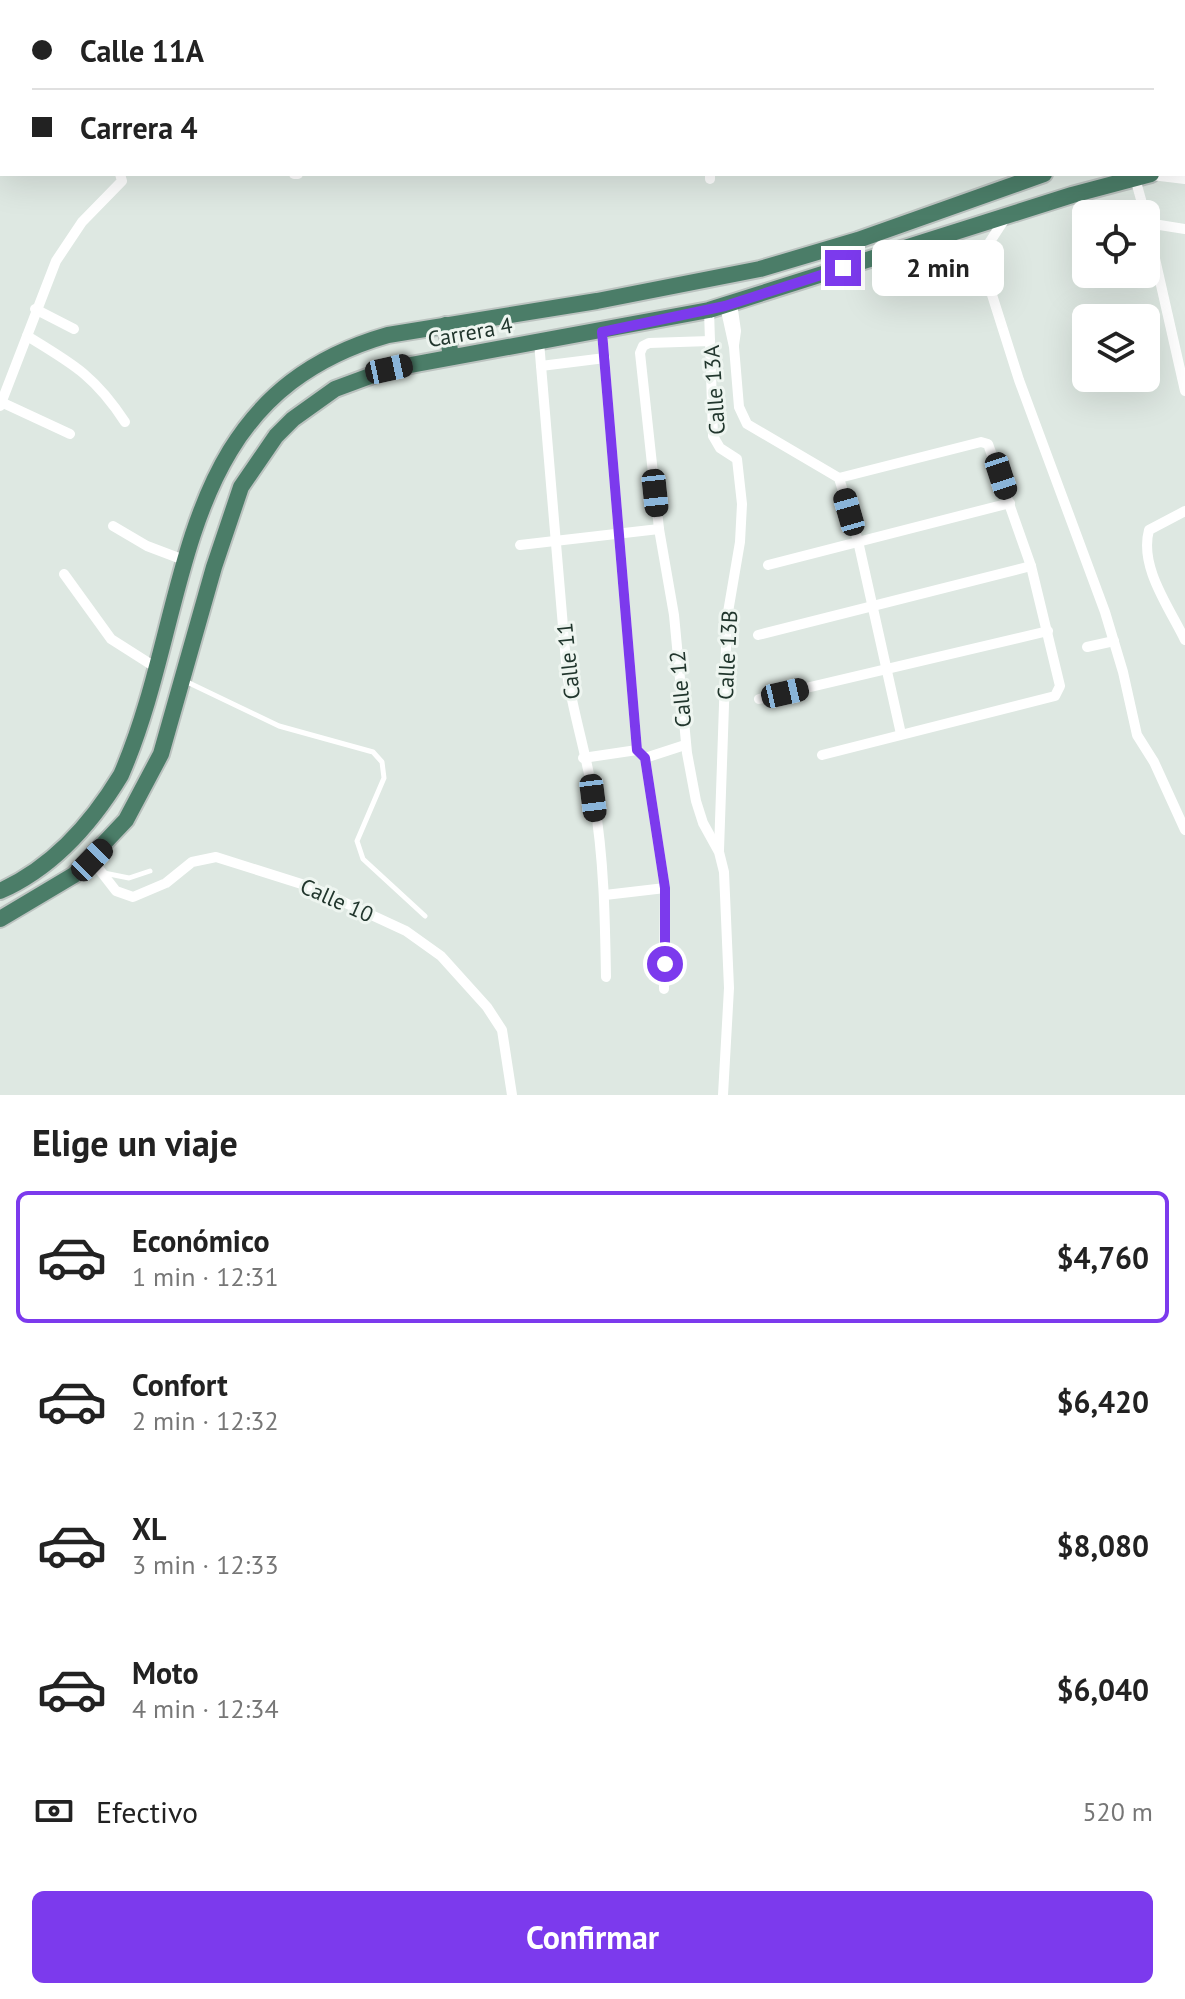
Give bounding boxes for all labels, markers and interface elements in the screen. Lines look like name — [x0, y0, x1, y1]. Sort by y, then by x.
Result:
text: Calle 11A — [80, 31, 204, 70]
text: Carrera 4 — [80, 108, 198, 147]
map controls — [1072, 200, 1160, 392]
button: locate — [1072, 200, 1160, 288]
callout: 2 min — [871, 240, 1003, 296]
route end — [825, 250, 861, 286]
text: 2 min — [906, 251, 970, 284]
button: layers — [1072, 304, 1160, 392]
street label: Carrera 4 — [425, 311, 515, 353]
street label: Calle 13A — [697, 344, 731, 436]
car — [363, 352, 415, 386]
car — [982, 449, 1020, 503]
car — [641, 468, 669, 518]
car — [831, 486, 867, 538]
street label: Calle 13B — [711, 609, 743, 701]
street label: Calle 11 — [550, 621, 586, 701]
street label: Calle 12 — [663, 649, 697, 729]
car — [759, 676, 811, 710]
car — [578, 773, 608, 823]
car — [67, 834, 117, 886]
street label: Calle 10 — [296, 872, 378, 928]
route start — [647, 946, 683, 982]
text: Elige un viaje — [32, 1119, 238, 1166]
icon: car — [36, 1221, 108, 1293]
text: Económico — [132, 1221, 270, 1260]
text: $4,760 — [1056, 1238, 1149, 1277]
text: 1 min · 12:31 — [132, 1260, 279, 1293]
icon: car — [36, 1365, 108, 1437]
text: Confort — [132, 1365, 228, 1404]
text: $6,420 — [1056, 1382, 1149, 1421]
text: 2 min · 12:32 — [132, 1404, 279, 1437]
icon: car — [36, 1509, 108, 1581]
text: XL — [132, 1509, 166, 1548]
text: $8,080 — [1056, 1526, 1149, 1565]
text: 3 min · 12:33 — [132, 1548, 279, 1581]
icon: car — [36, 1653, 108, 1725]
text: Moto — [132, 1653, 199, 1692]
text: $6,040 — [1056, 1670, 1149, 1709]
text: 4 min · 12:34 — [132, 1692, 279, 1725]
icon: cash — [32, 1789, 76, 1833]
text: Efectivo — [96, 1792, 198, 1831]
text: 520 m — [1082, 1795, 1153, 1828]
button: Confirmar — [32, 1891, 1153, 1983]

